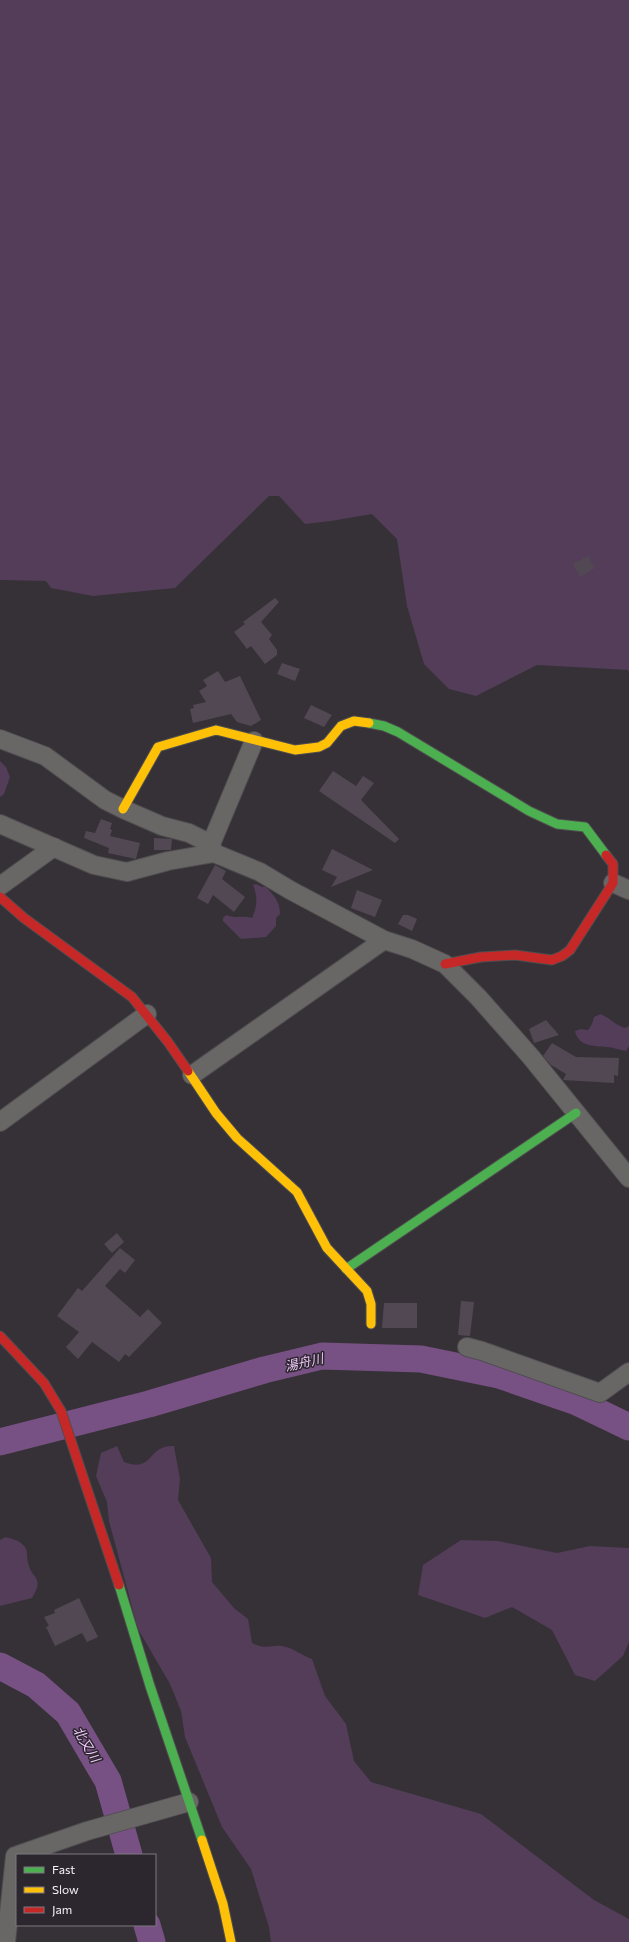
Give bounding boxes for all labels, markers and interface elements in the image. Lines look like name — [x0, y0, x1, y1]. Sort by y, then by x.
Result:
water label: 湯舟川 — [283, 1349, 327, 1374]
water label: 北又川 — [70, 1723, 105, 1767]
legend — [16, 1854, 156, 1926]
text: Fast — [52, 1862, 75, 1876]
text: Slow — [52, 1882, 79, 1896]
text: Jam — [52, 1902, 72, 1917]

